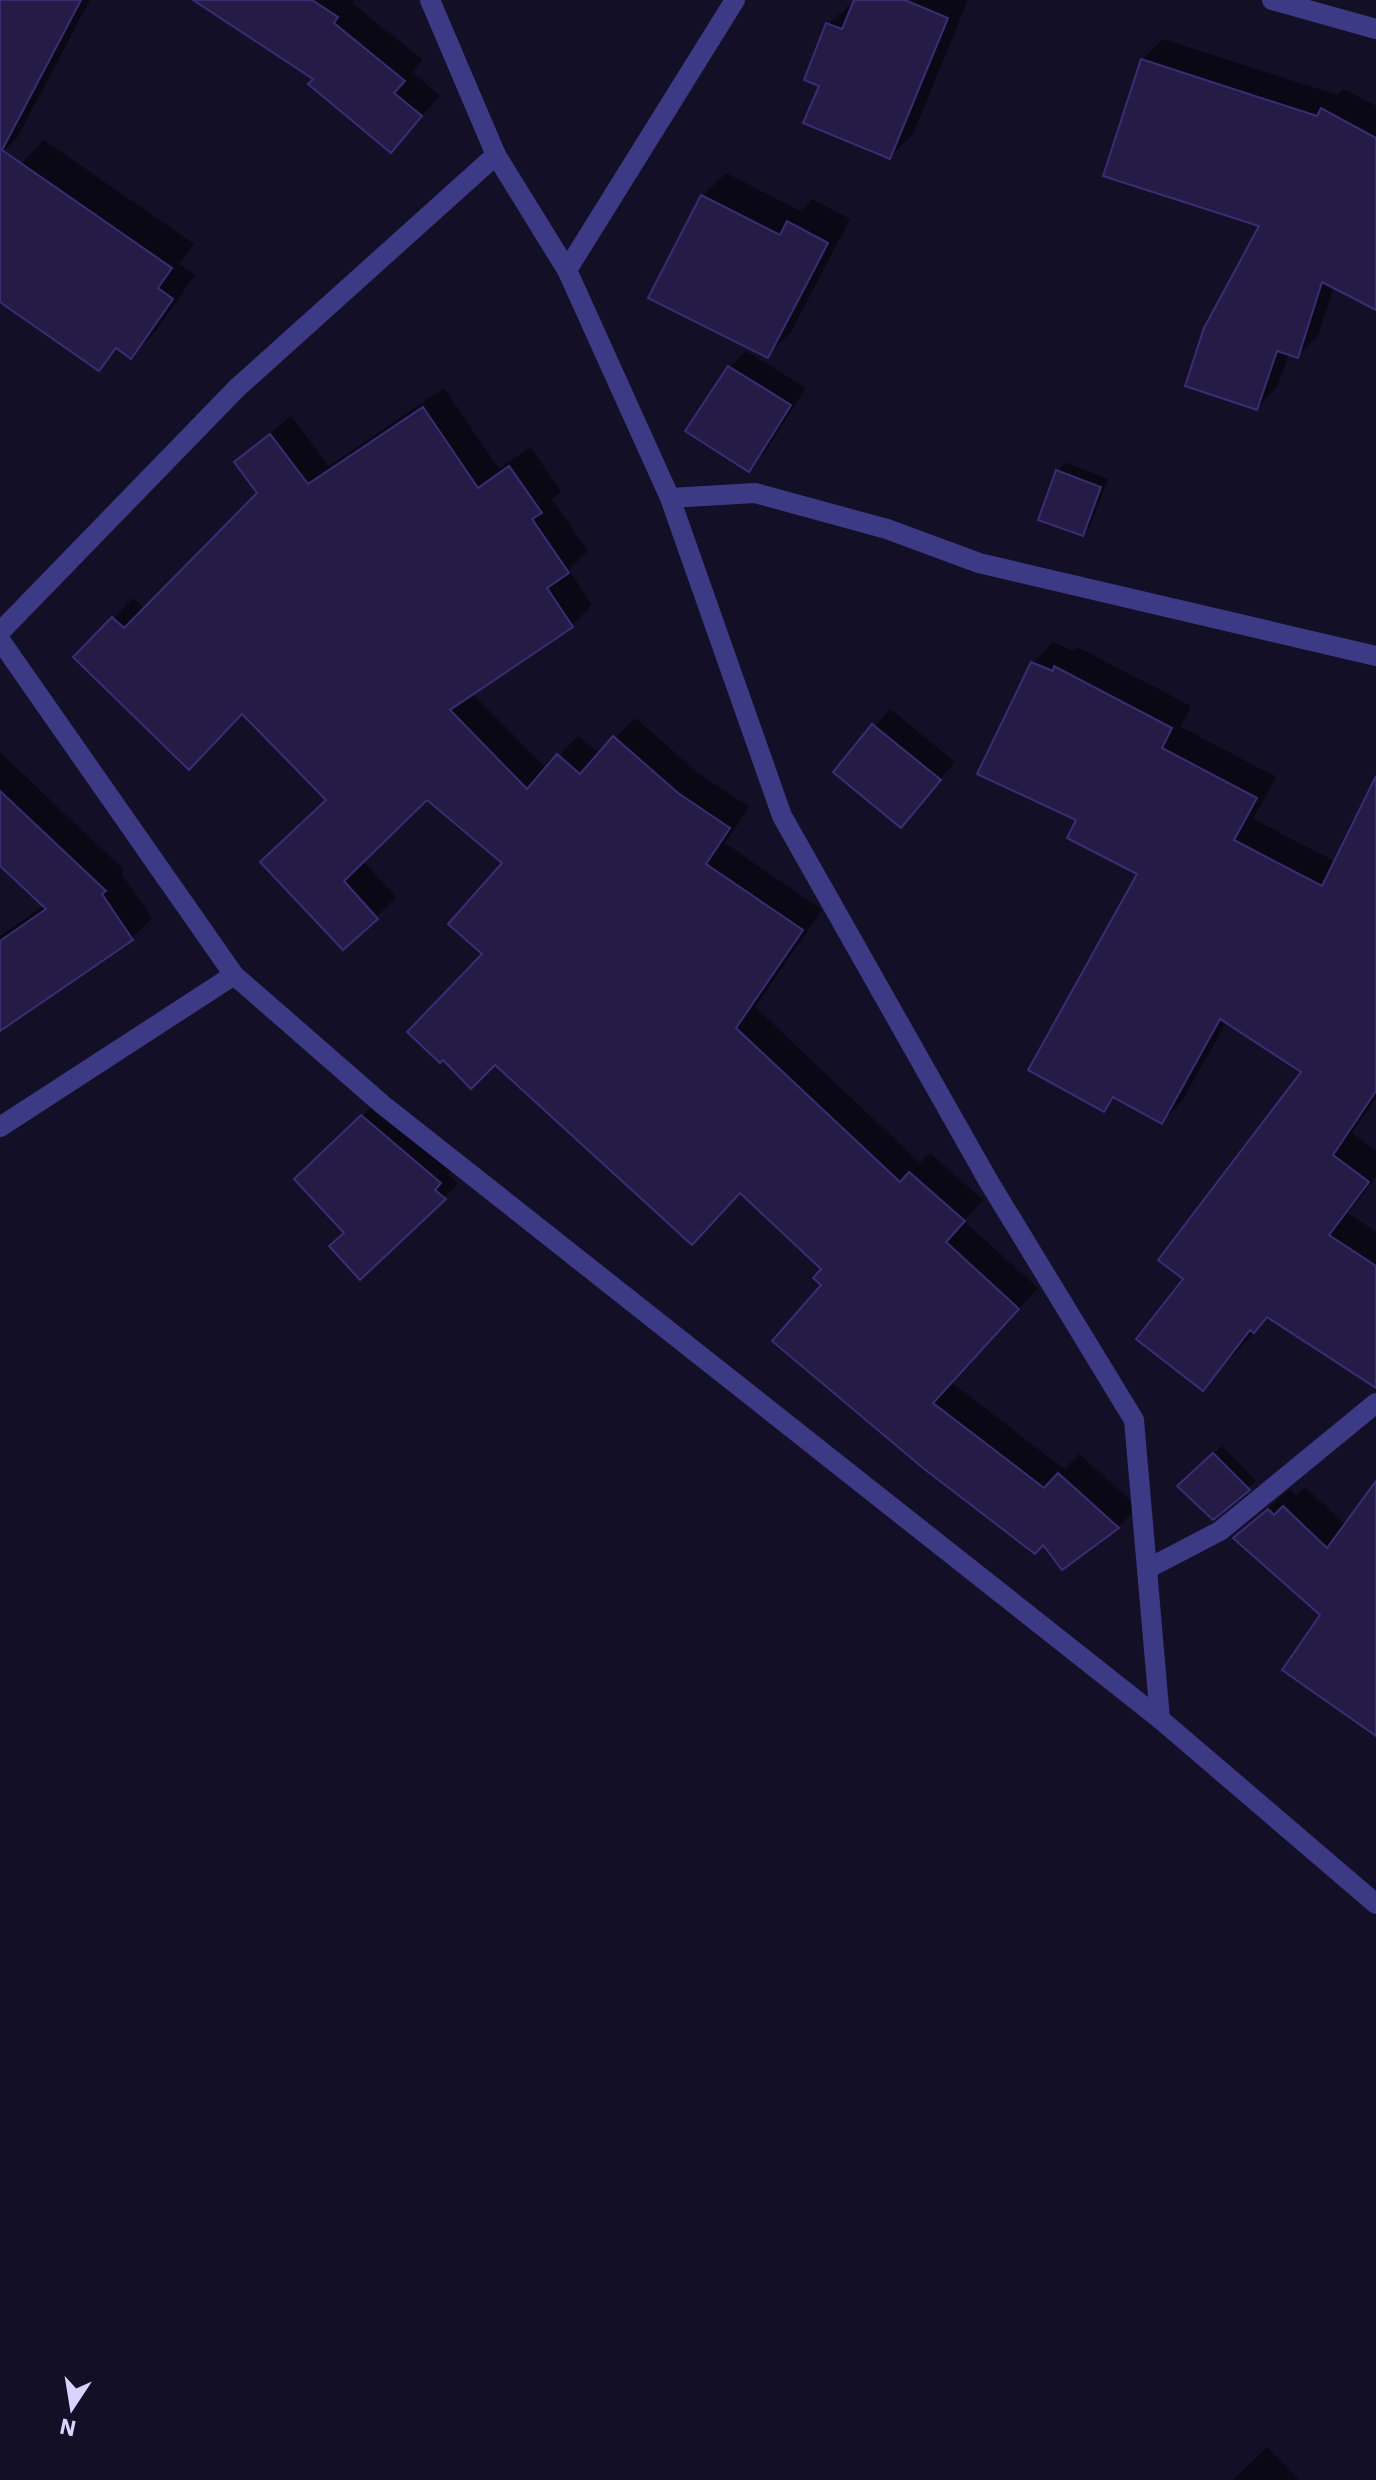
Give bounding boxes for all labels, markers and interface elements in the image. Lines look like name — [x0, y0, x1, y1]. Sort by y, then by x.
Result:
north arrow — [32, 2368, 112, 2448]
text: N — [57, 2412, 79, 2444]

